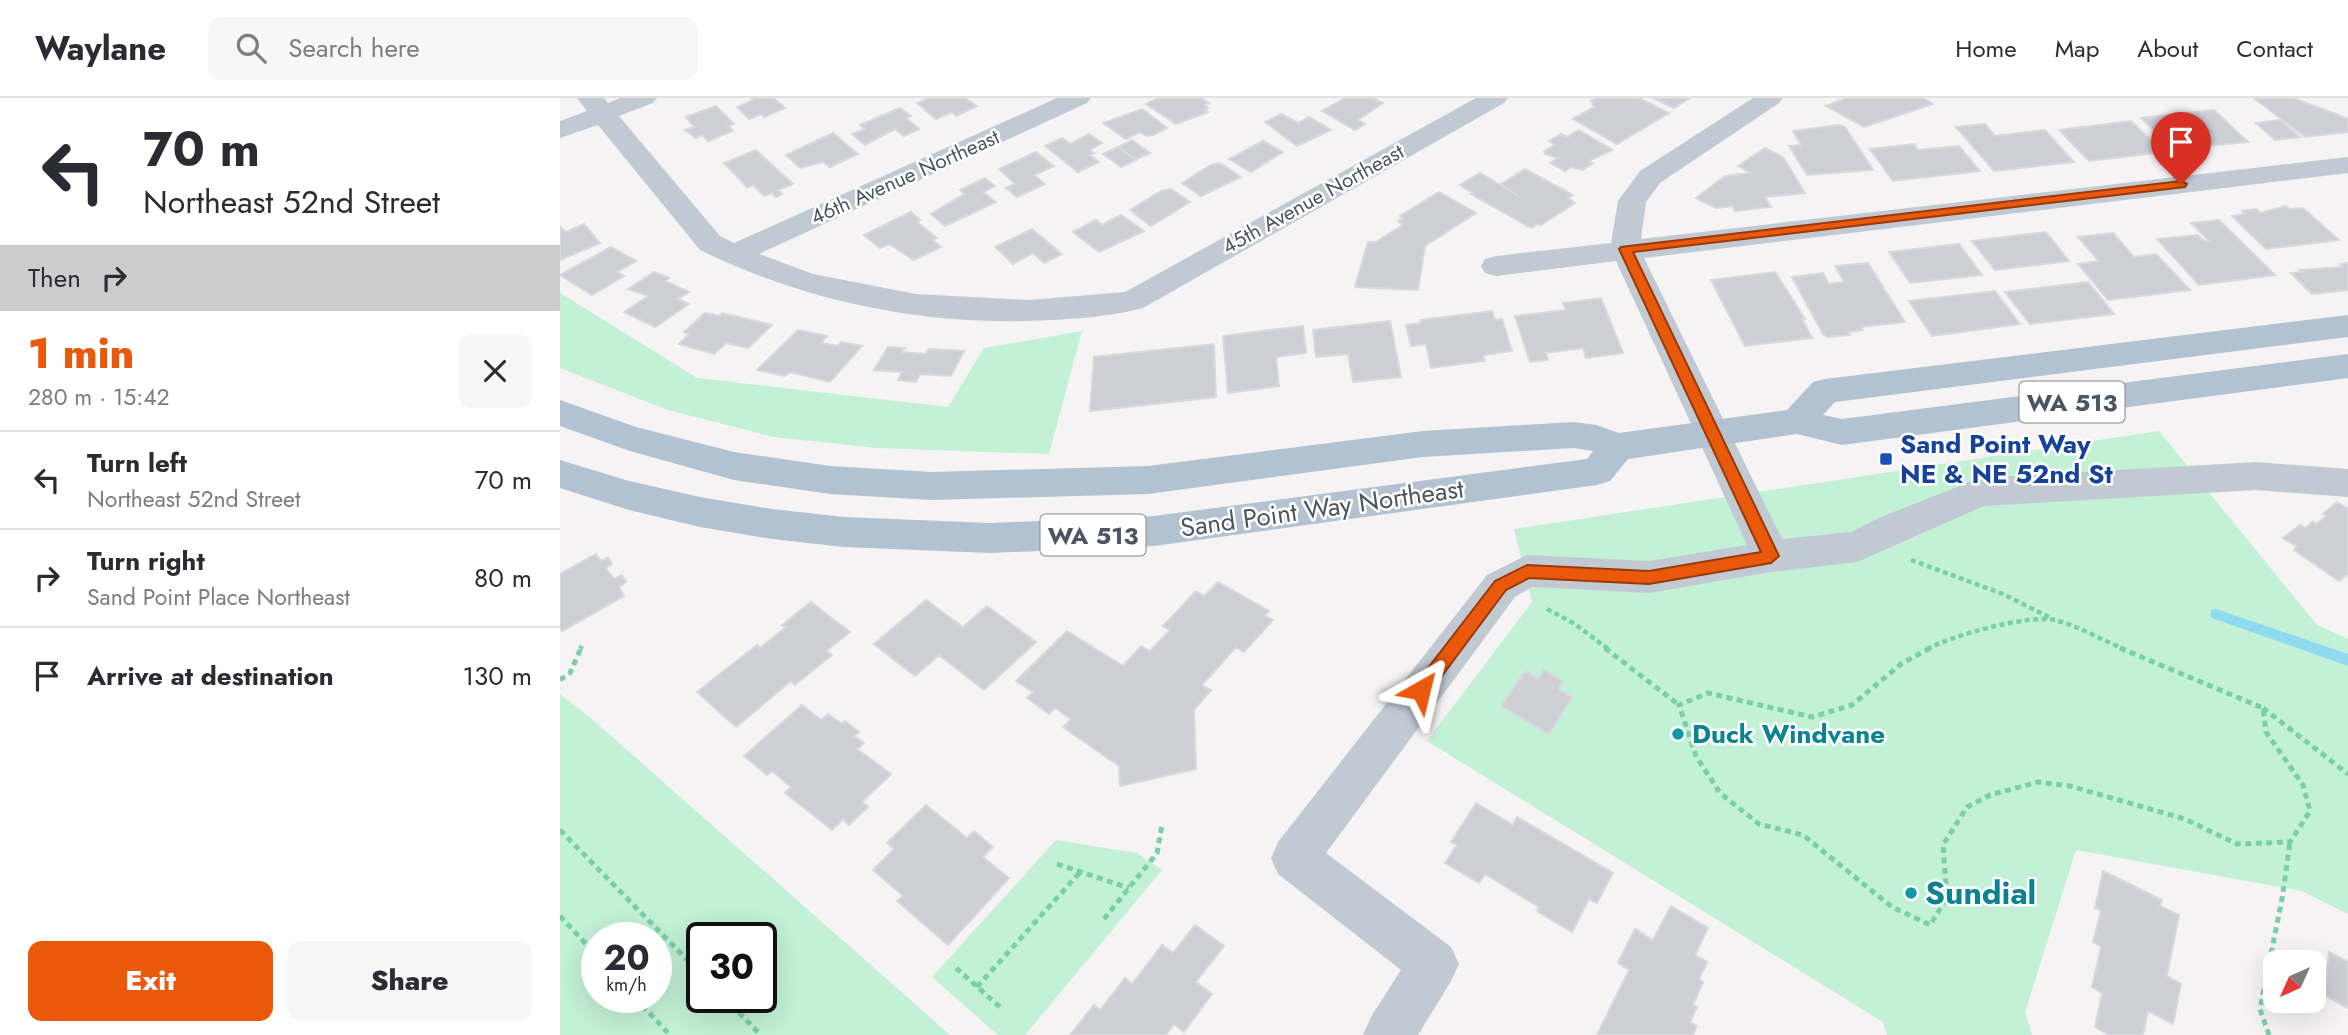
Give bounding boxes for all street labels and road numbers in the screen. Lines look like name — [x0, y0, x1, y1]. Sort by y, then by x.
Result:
street label: 46th Avenue Northeast — [806, 122, 1004, 232]
street label: 45th Avenue Northeast — [1217, 137, 1409, 261]
road number: WA 513 — [2020, 382, 2124, 422]
street label: Sand Point Way Northeast — [1178, 469, 1467, 547]
road number: WA 513 — [1040, 514, 1146, 556]

